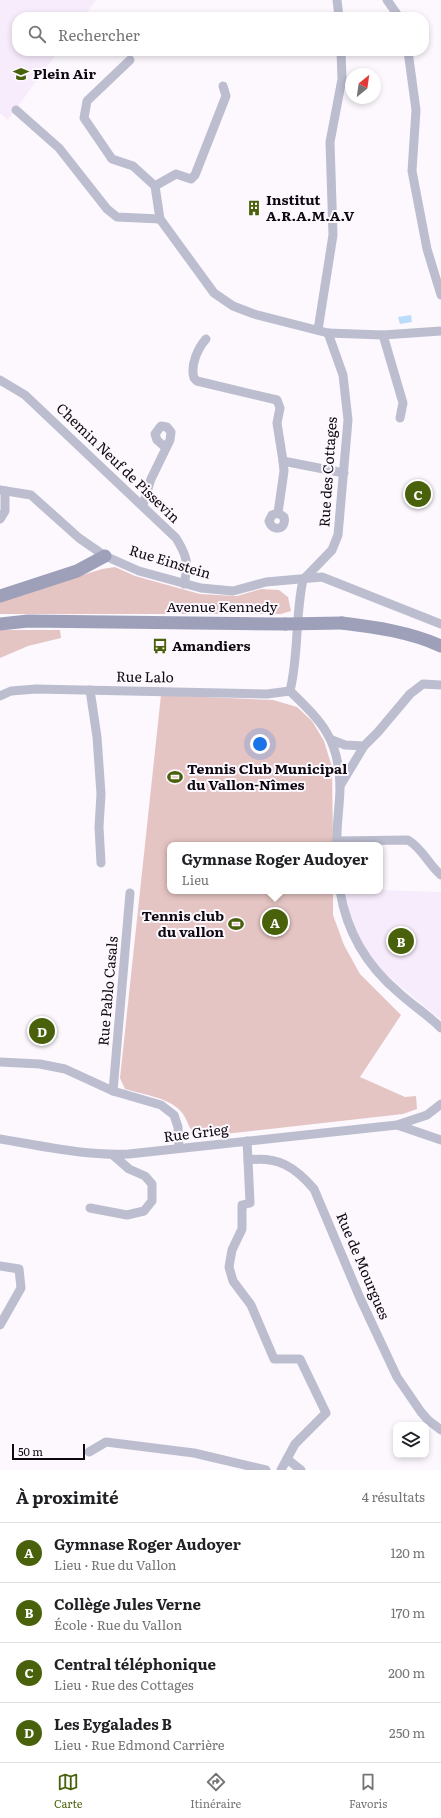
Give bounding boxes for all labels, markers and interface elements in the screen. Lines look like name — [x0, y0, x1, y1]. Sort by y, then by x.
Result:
search box — [12, 12, 429, 56]
icon: search — [26, 23, 48, 45]
text: Rechercher — [58, 23, 140, 46]
place label: Plein Air — [33, 63, 96, 83]
school or university icon: Plein Air — [12, 65, 30, 83]
north arrow — [345, 68, 381, 104]
place label: Institut A.R.A.M.A.V — [266, 189, 355, 225]
building icon: Institut A.R.A.M.A.V — [245, 199, 263, 217]
street label: Chemin Neuf de Pissevin — [52, 398, 185, 527]
street label: Rue des Cottages — [313, 416, 341, 528]
pin: C — [405, 479, 431, 509]
street label: Rue Einstein — [127, 539, 213, 583]
street label: Avenue Kennedy — [166, 596, 278, 616]
place label: Amandiers — [172, 635, 251, 655]
bus stop icon: Amandiers — [151, 637, 169, 655]
street label: Rue Lalo — [116, 665, 174, 687]
your location — [250, 734, 270, 754]
place label: Tennis Club Municipal du Vallon-Nîmes — [187, 758, 347, 794]
sports icon: Tennis Club Municipal du Vallon-Nîmes — [166, 768, 184, 786]
popup — [167, 842, 383, 894]
text: Gymnase Roger Audoyer — [182, 847, 368, 870]
text: Lieu — [182, 870, 209, 889]
place label: Tennis club du vallon — [142, 905, 224, 941]
pin: A — [262, 907, 288, 937]
sports icon: Tennis club du vallon — [227, 915, 245, 933]
pin: B — [388, 926, 414, 956]
street label: Rue Pablo Casals — [92, 935, 122, 1046]
pin: D — [29, 1016, 55, 1046]
street label: Rue Grieg — [162, 1118, 230, 1146]
street label: Rue de Mourgues — [332, 1209, 395, 1322]
map controls — [393, 1422, 429, 1458]
button: layers — [393, 1422, 429, 1458]
scale bar — [12, 1442, 85, 1461]
text: 50 m — [18, 1443, 43, 1459]
text: À proximité — [16, 1484, 119, 1509]
text: 4 résultats — [362, 1487, 425, 1506]
text: Gymnase Roger Audoyer — [54, 1532, 241, 1555]
text: A — [24, 1543, 34, 1562]
text: 120 m — [390, 1543, 425, 1562]
text: Lieu · Rue du Vallon — [54, 1555, 176, 1574]
text: Collège Jules Verne — [54, 1592, 201, 1615]
text: B — [25, 1603, 33, 1622]
text: 170 m — [391, 1603, 425, 1622]
text: École · Rue du Vallon — [54, 1615, 182, 1634]
text: Central téléphonique — [54, 1652, 216, 1675]
text: C — [24, 1663, 34, 1682]
text: 200 m — [388, 1663, 425, 1682]
text: Lieu · Rue des Cottages — [54, 1675, 194, 1694]
text: Les Eygalades B — [54, 1712, 172, 1735]
text: D — [24, 1723, 34, 1742]
text: 250 m — [389, 1723, 425, 1742]
text: Lieu · Rue Edmond Carrière — [54, 1735, 225, 1754]
tab: Carte — [54, 1771, 83, 1811]
tab: Itinéraire — [190, 1771, 241, 1811]
tab: Favoris — [349, 1771, 387, 1811]

